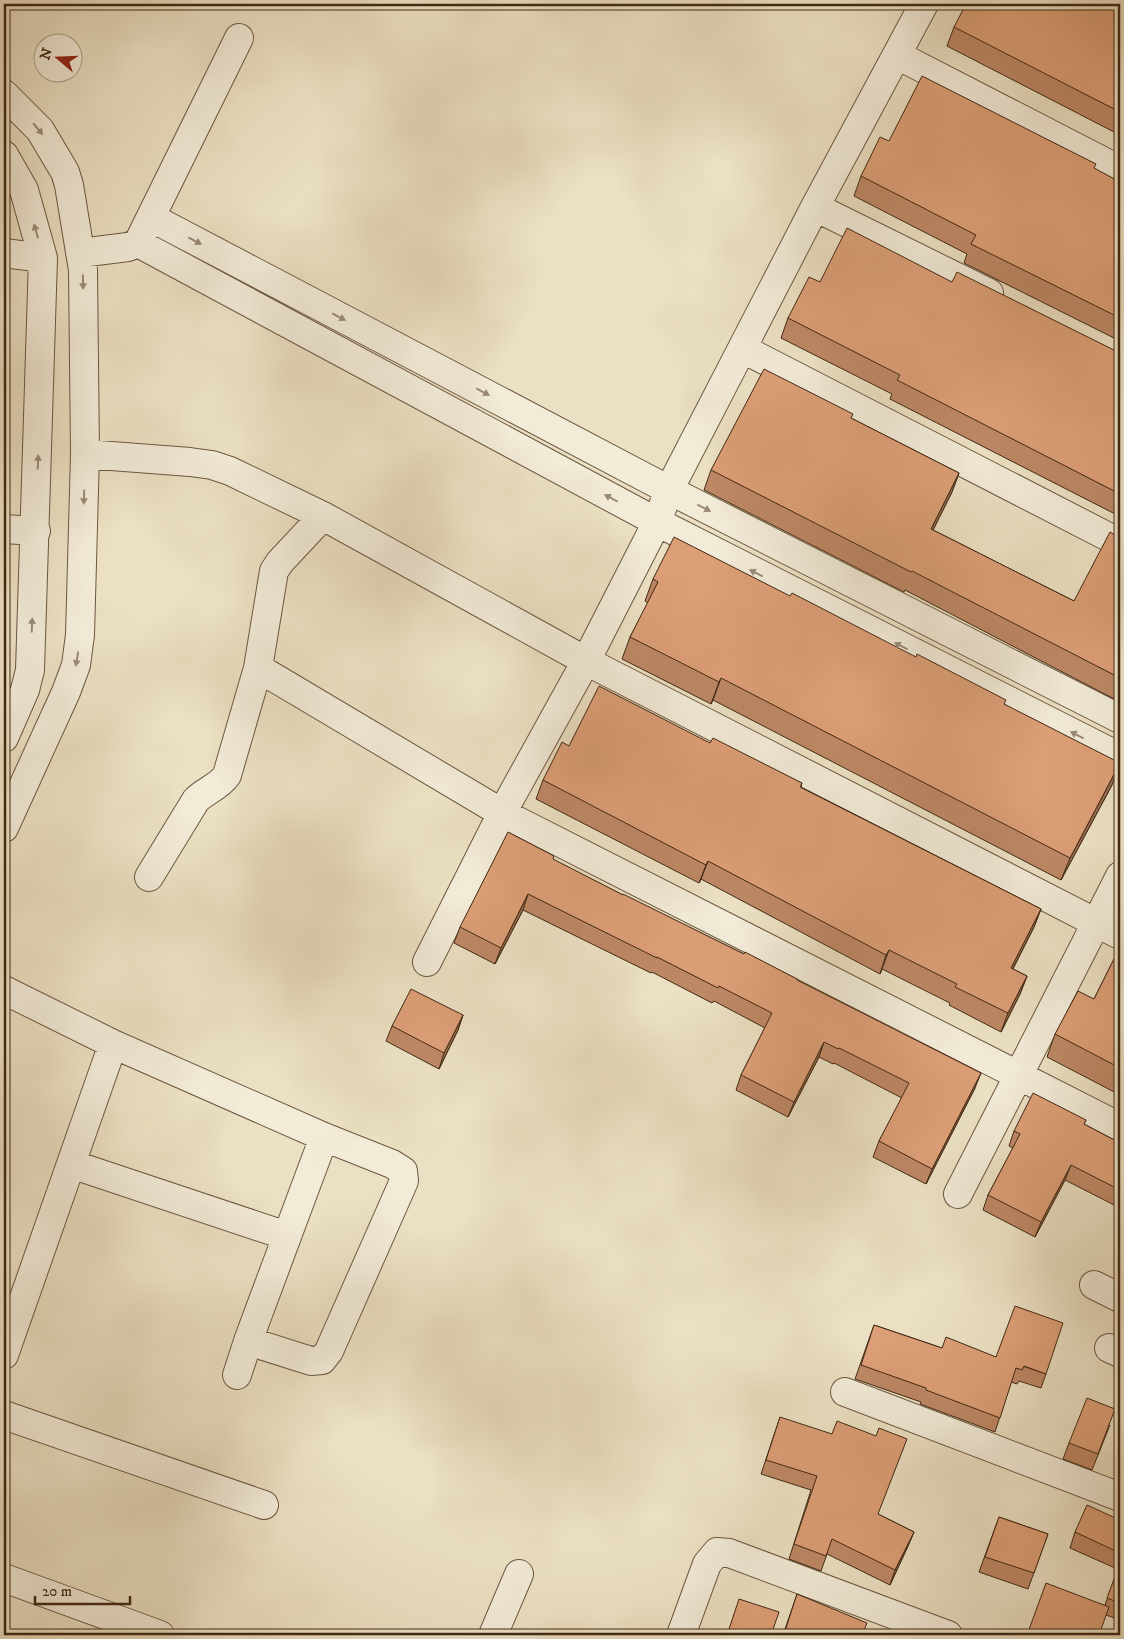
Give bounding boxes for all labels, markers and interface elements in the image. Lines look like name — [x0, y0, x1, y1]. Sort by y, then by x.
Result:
north arrow — [32, 32, 82, 82]
text: N — [36, 45, 57, 62]
one-way arrow — [32, 122, 43, 135]
one-way arrow — [31, 223, 39, 238]
one-way arrow — [188, 237, 202, 245]
one-way arrow — [80, 274, 88, 290]
one-way arrow — [331, 313, 346, 321]
one-way arrow — [475, 388, 490, 396]
one-way arrow — [34, 454, 42, 470]
one-way arrow — [80, 489, 88, 505]
one-way arrow — [604, 494, 619, 502]
one-way arrow — [697, 504, 711, 512]
one-way arrow — [748, 569, 763, 577]
one-way arrow — [28, 616, 36, 632]
one-way arrow — [893, 642, 908, 650]
one-way arrow — [72, 651, 80, 667]
one-way arrow — [1070, 731, 1084, 739]
scale bar — [35, 1574, 130, 1606]
text: 20 m — [42, 1582, 72, 1601]

